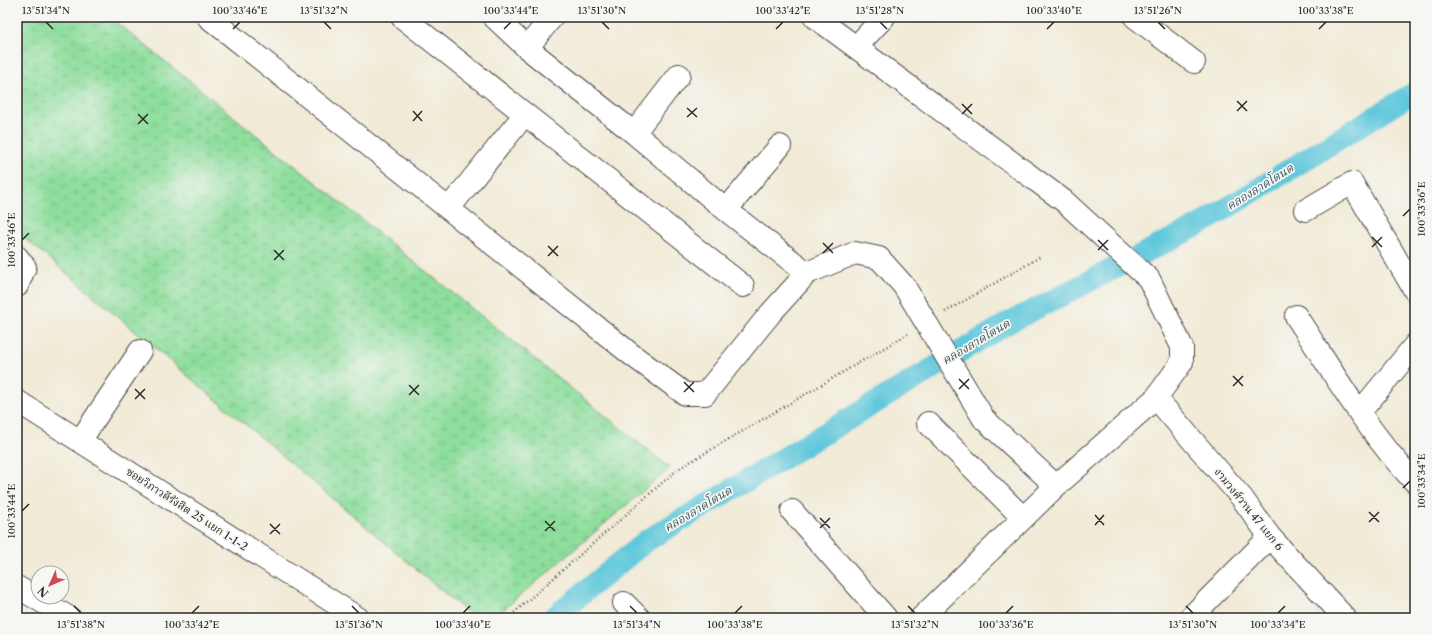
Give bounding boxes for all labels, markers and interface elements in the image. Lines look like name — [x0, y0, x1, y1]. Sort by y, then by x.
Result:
text: 13°51'34"N — [22, 4, 70, 17]
text: 100°33'46"E — [213, 4, 268, 17]
text: 13°51'32"N — [300, 4, 348, 17]
text: 100°33'44"E — [484, 4, 539, 17]
text: 13°51'30"N — [578, 4, 626, 17]
text: 100°33'42"E — [756, 4, 811, 17]
text: 13°51'28"N — [856, 4, 904, 17]
text: 100°33'40"E — [1026, 4, 1082, 17]
text: 13°51'26"N — [1134, 4, 1182, 17]
text: 100°33'38"E — [1298, 4, 1354, 17]
water label: คลองลาดโตนด — [1223, 159, 1296, 213]
text: 100°33'36"E — [1415, 181, 1428, 237]
text: 100°33'46"E — [5, 212, 18, 267]
water label: คลองลาดโตนด — [939, 314, 1013, 368]
text: 100°33'34"E — [1415, 453, 1428, 509]
street label: ซอยวิภาวดีรังสิต 25 แยก 1-1-2 — [123, 464, 251, 554]
street label: งามวงศ์วาน 47 แยก 6 — [1211, 465, 1287, 554]
water label: คลองลาดโตนด — [661, 481, 735, 535]
text: 100°33'44"E — [5, 483, 18, 538]
north arrow — [30, 565, 70, 605]
text: N — [34, 583, 51, 600]
text: 13°51'38"N — [57, 618, 105, 631]
text: 100°33'42"E — [165, 618, 220, 631]
text: 13°51'36"N — [335, 618, 383, 631]
text: 100°33'40"E — [435, 618, 491, 631]
text: 13°51'34"N — [613, 618, 661, 631]
text: 100°33'38"E — [707, 618, 763, 631]
text: 13°51'32"N — [891, 618, 939, 631]
text: 100°33'36"E — [978, 618, 1034, 631]
text: 13°51'30"N — [1169, 618, 1217, 631]
text: 100°33'34"E — [1250, 618, 1306, 631]

